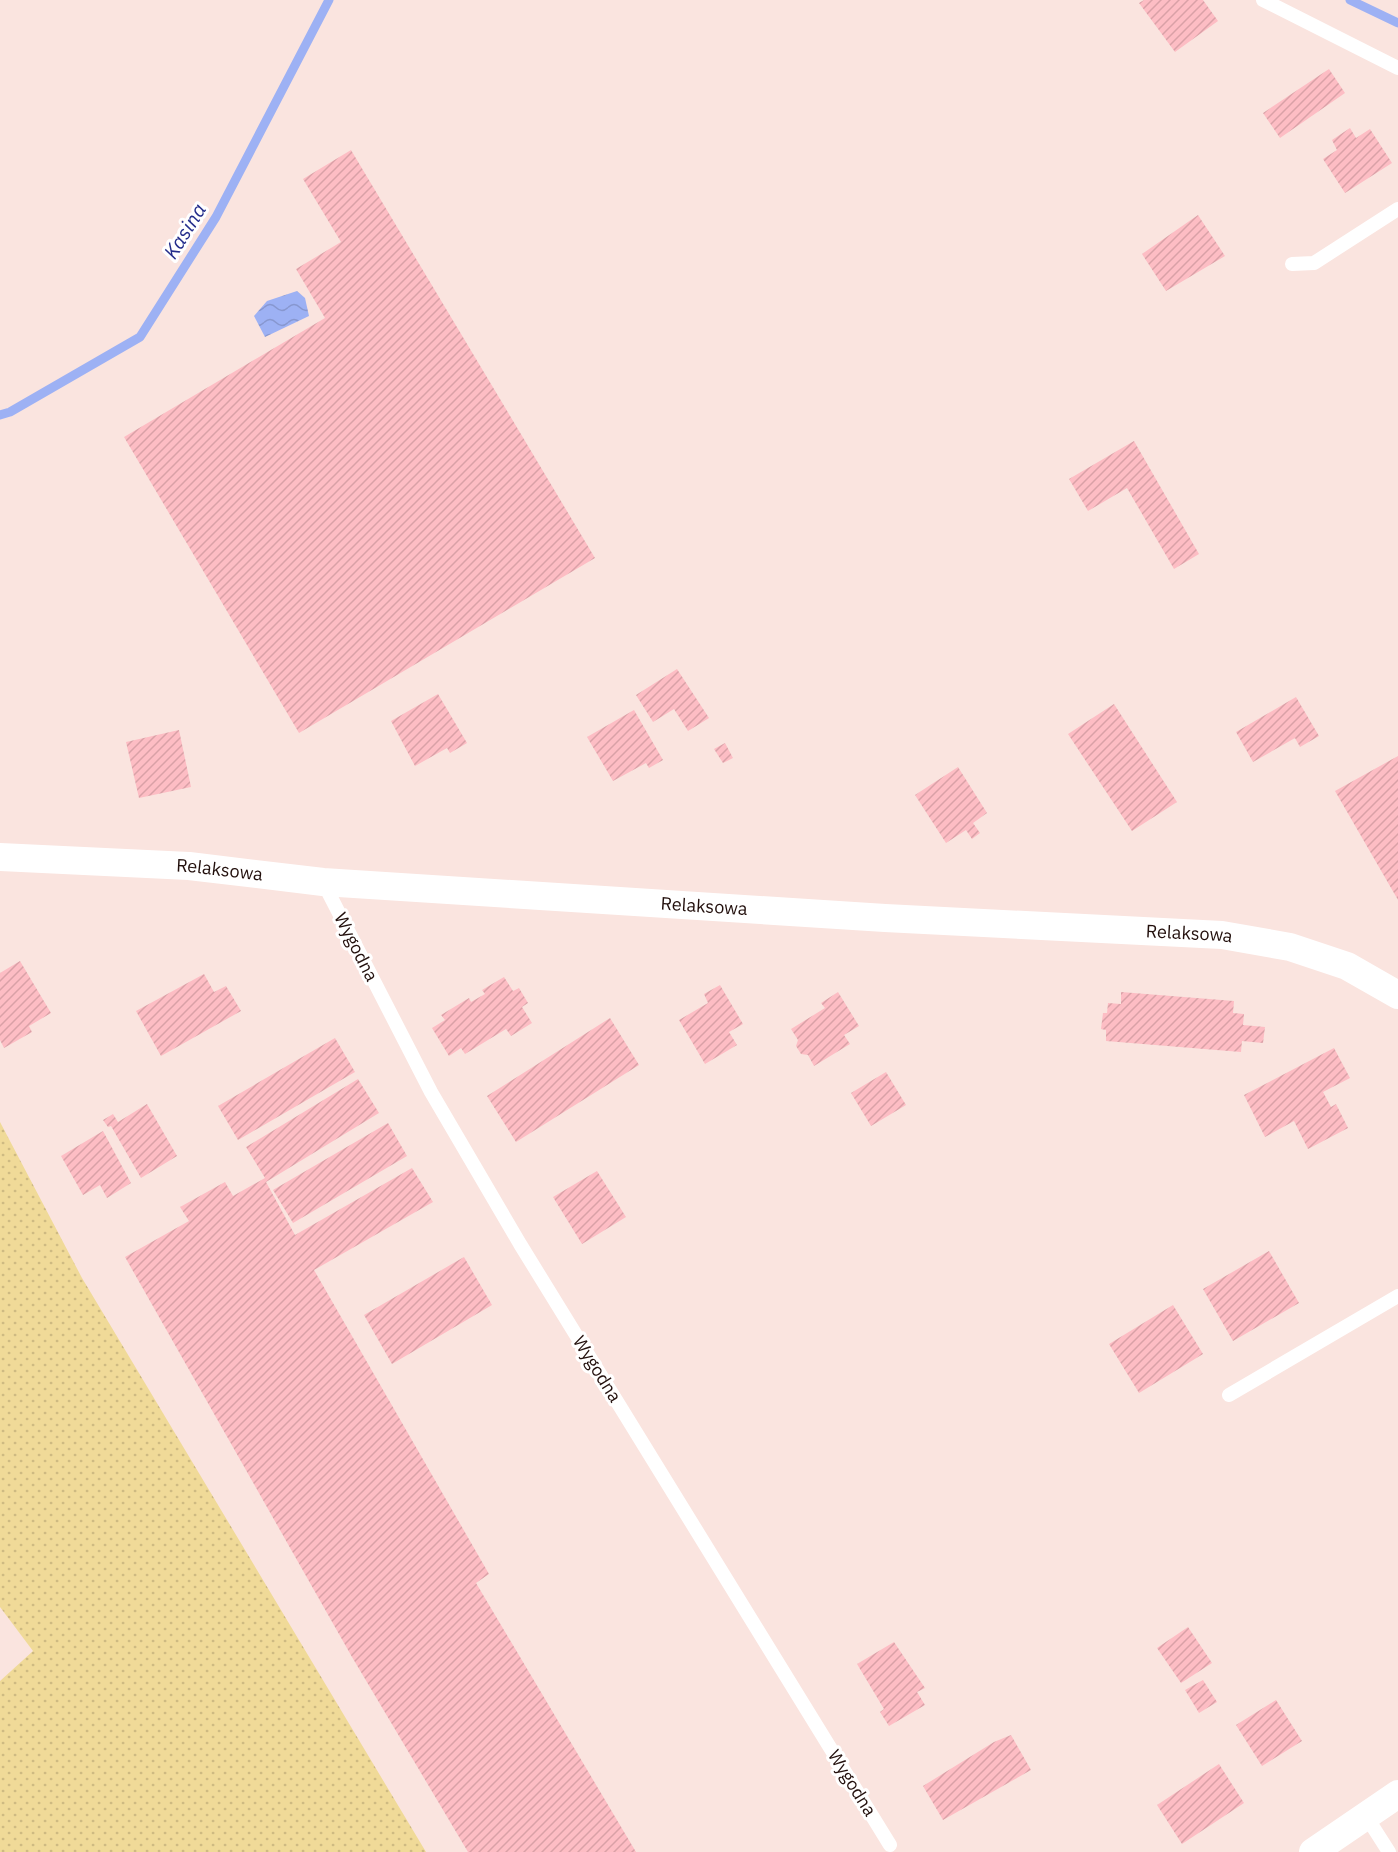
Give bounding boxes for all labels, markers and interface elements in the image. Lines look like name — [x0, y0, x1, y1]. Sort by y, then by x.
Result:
water label: Kasina — [157, 198, 212, 264]
street label: Relaksowa — [176, 853, 265, 886]
street label: Relaksowa — [660, 892, 749, 920]
street label: Wygodna — [329, 908, 384, 985]
street label: Relaksowa — [1145, 919, 1235, 948]
street label: Wygodna — [568, 1331, 627, 1407]
street label: Wygodna — [823, 1745, 882, 1821]

